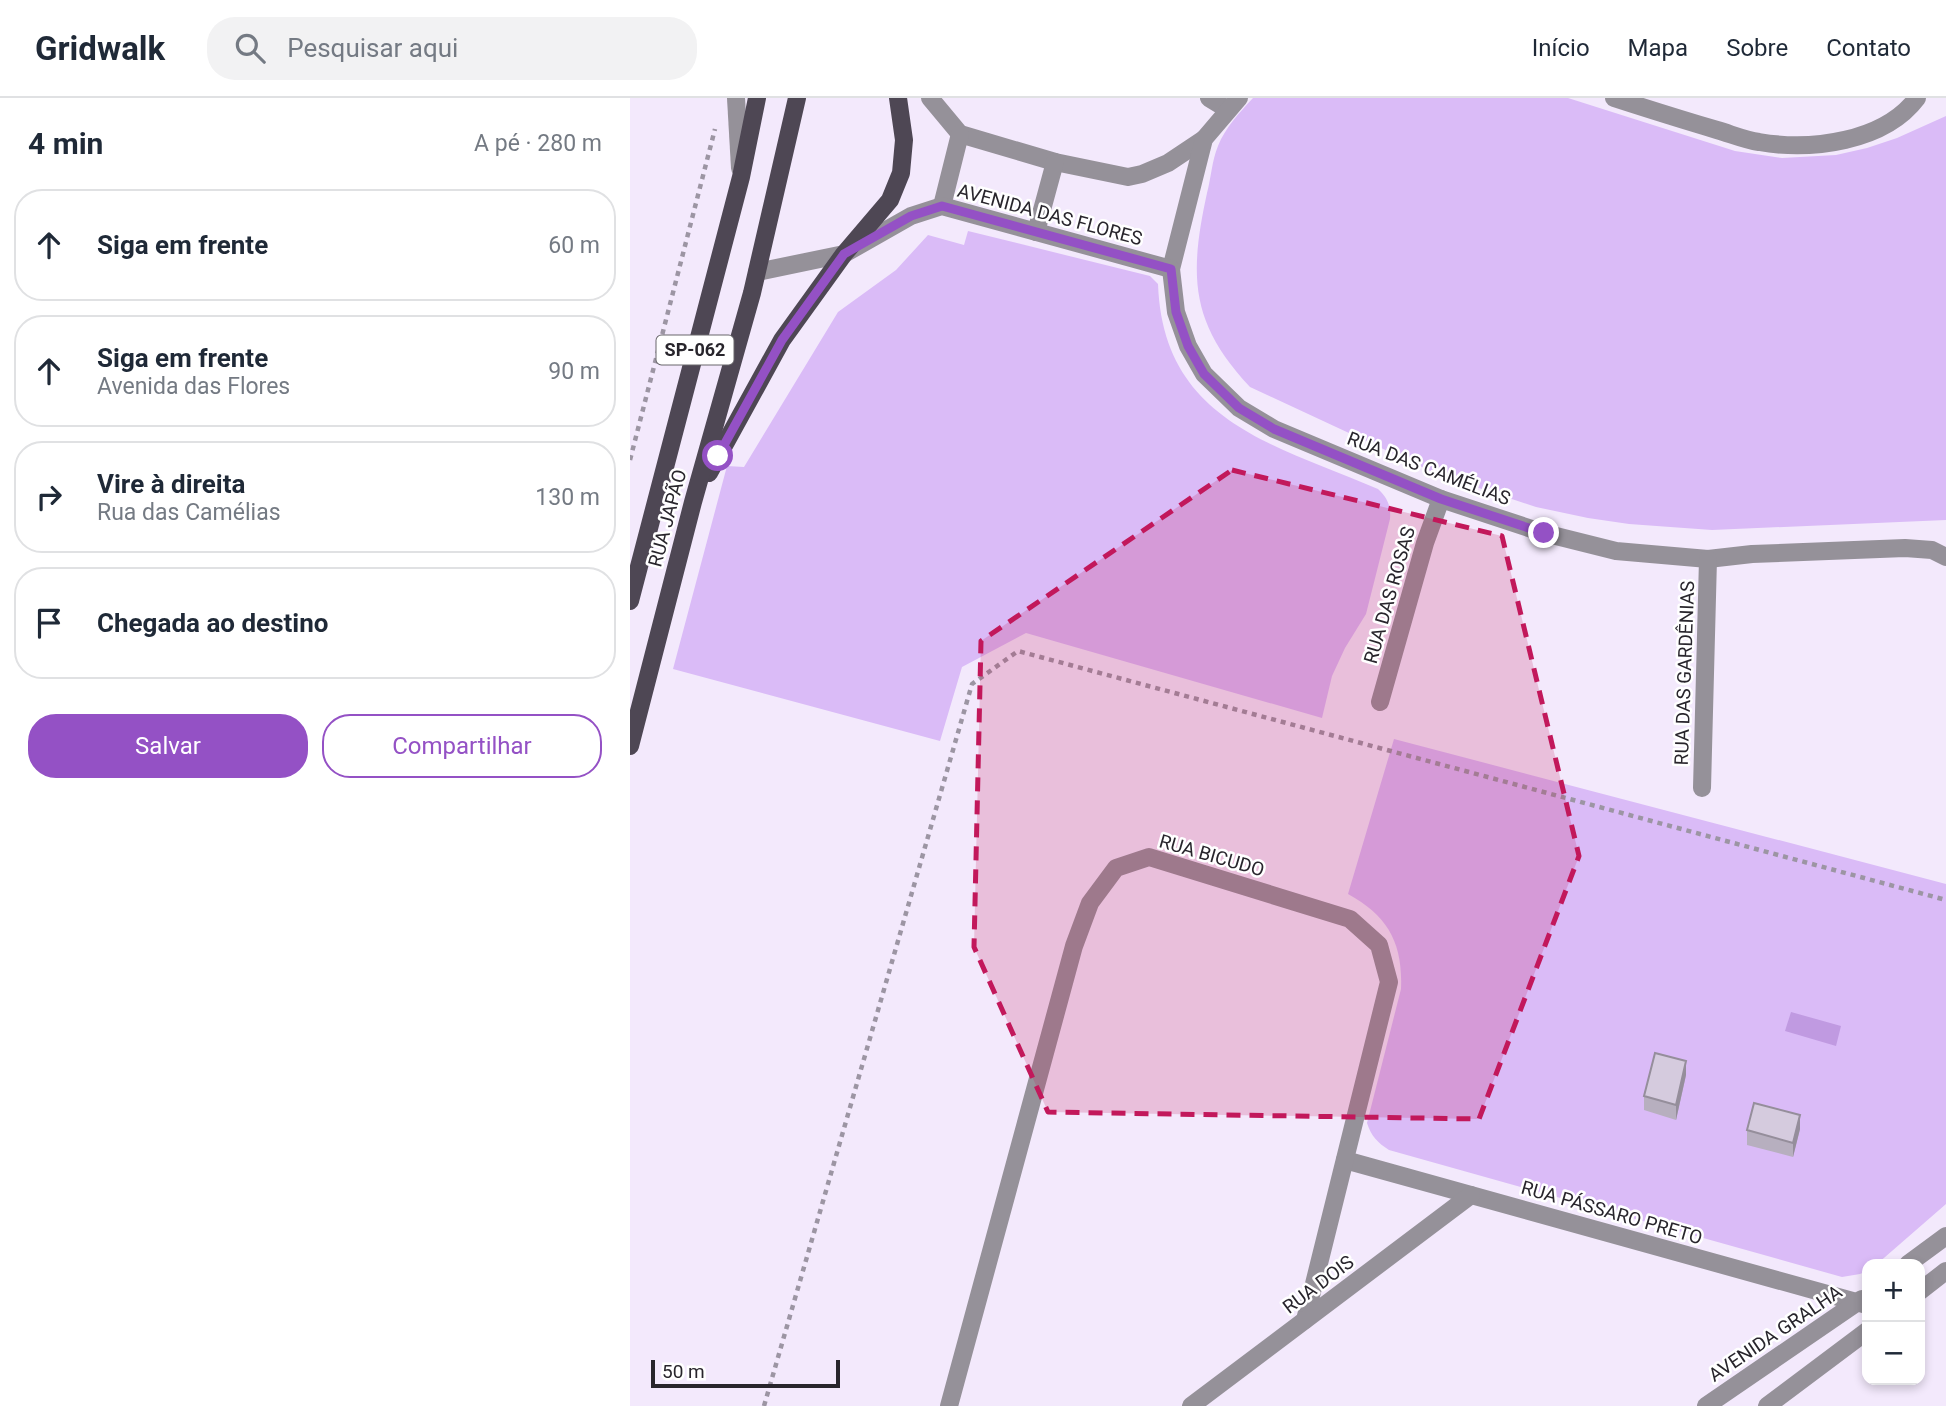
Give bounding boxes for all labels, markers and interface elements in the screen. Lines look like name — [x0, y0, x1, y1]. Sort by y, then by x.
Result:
search box — [207, 17, 697, 80]
text: Gridwalk — [35, 29, 165, 68]
icon: search — [231, 29, 269, 67]
text: Pesquisar aqui — [287, 33, 458, 63]
text: Início — [1532, 34, 1590, 62]
text: Mapa — [1628, 34, 1688, 62]
text: Sobre — [1726, 34, 1788, 62]
text: Contato — [1826, 34, 1911, 62]
text: 4 min — [28, 126, 103, 161]
text: A pé · 280 m — [474, 130, 602, 157]
street label: AVENIDA DAS FLORES — [955, 179, 1145, 250]
icon: ahead — [30, 226, 68, 264]
text: Siga em frente — [97, 230, 268, 260]
text: 60 m — [548, 232, 600, 259]
road number: SP-062 — [657, 336, 734, 364]
text: Siga em frente — [97, 343, 268, 373]
icon: ahead — [30, 352, 68, 390]
text: 90 m — [548, 358, 600, 385]
text: Avenida das Flores — [97, 373, 290, 400]
street label: RUA DAS CAMÉLIAS — [1344, 427, 1514, 510]
route start — [702, 440, 733, 471]
street label: RUA JAPÃO — [643, 467, 691, 569]
text: Vire à direita — [97, 469, 245, 499]
icon: right — [30, 478, 68, 516]
text: 130 m — [535, 484, 600, 511]
text: Rua das Camélias — [97, 499, 281, 526]
route end — [1528, 517, 1559, 548]
street label: RUA DAS ROSAS — [1359, 524, 1420, 666]
street label: RUA DAS GARDÊNIAS — [1670, 580, 1699, 766]
icon: arrive — [30, 604, 68, 642]
text: Chegada ao destino — [97, 608, 328, 638]
button: Salvar — [28, 714, 308, 778]
button: Compartilhar — [322, 714, 602, 778]
street label: RUA BICUDO — [1157, 830, 1267, 881]
street label: RUA PÁSSARO PRETO — [1519, 1176, 1705, 1249]
street label: RUA DOIS — [1278, 1250, 1358, 1319]
map controls — [1862, 1259, 1925, 1385]
button: + — [1862, 1259, 1925, 1322]
street label: AVENIDA GRALHA — [1704, 1280, 1847, 1387]
button: − — [1862, 1322, 1925, 1385]
scale bar — [651, 1357, 840, 1389]
text: 50 m — [662, 1360, 705, 1383]

